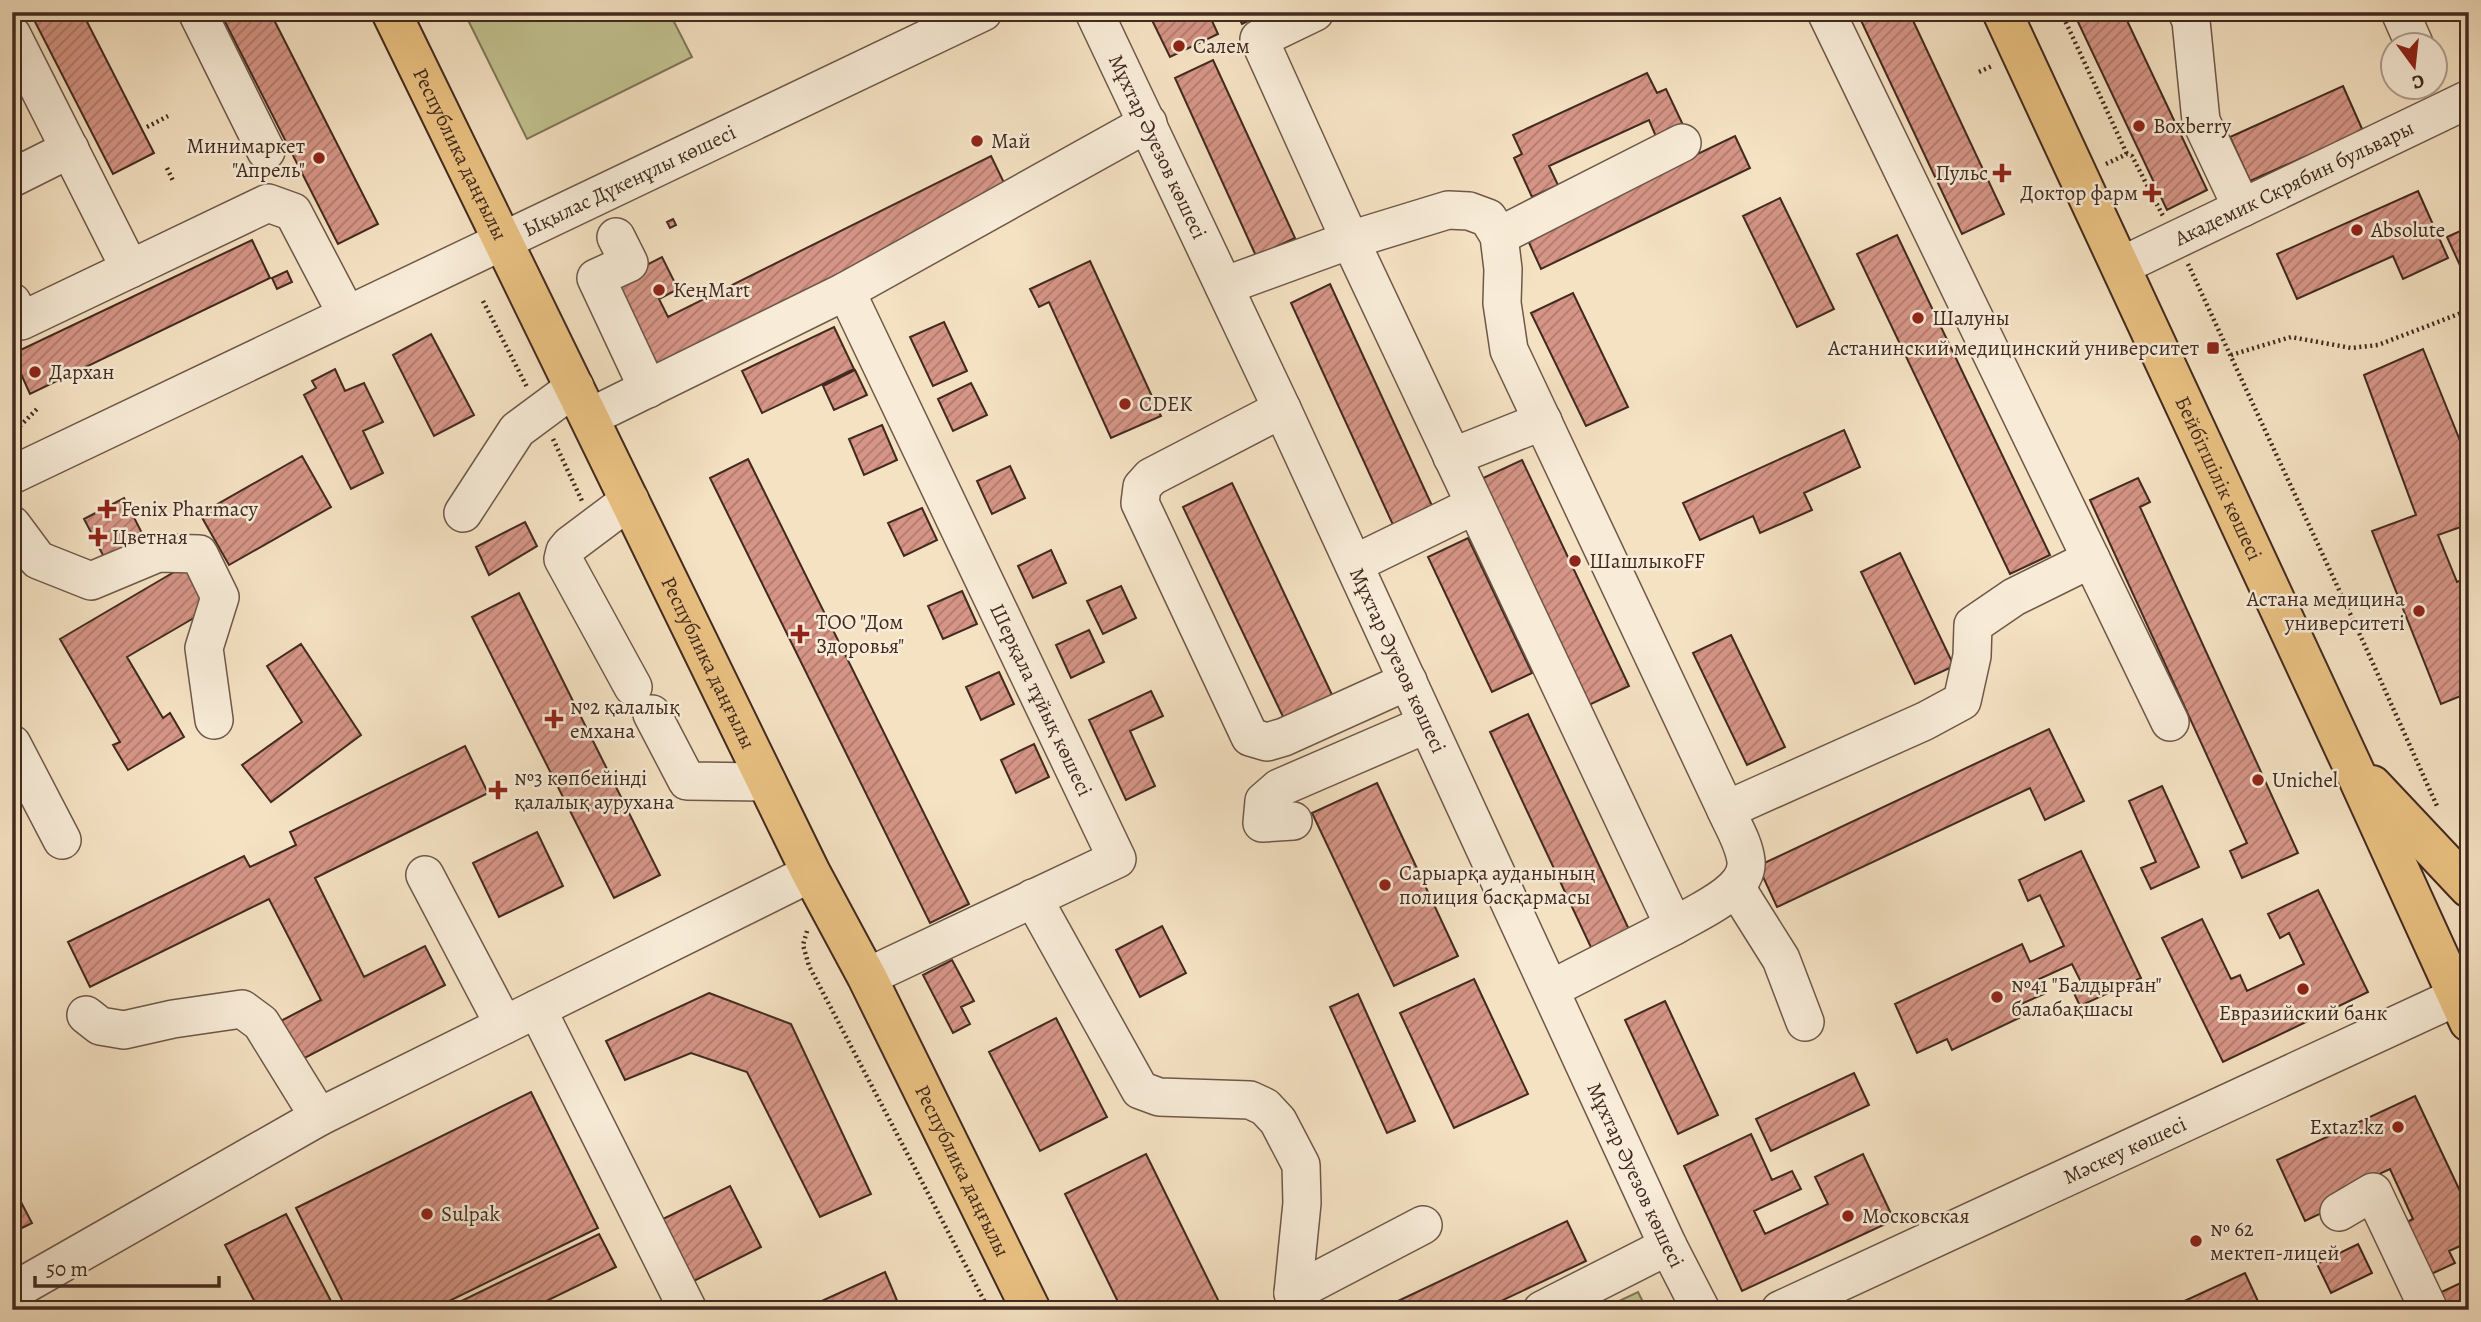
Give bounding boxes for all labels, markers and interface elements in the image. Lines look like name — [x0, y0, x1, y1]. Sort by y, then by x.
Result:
place label: Салем — [1193, 32, 1250, 60]
north arrow — [2380, 32, 2450, 102]
marker: Салем — [1171, 38, 1187, 54]
street label: Мұхтар Әуезов көшесі — [1102, 50, 1214, 244]
street label: Республика даңғылы — [406, 63, 514, 245]
text: С — [2409, 67, 2427, 96]
place label: Boxberry — [2153, 112, 2232, 140]
street label: Академик Скрябин бульвары — [2169, 114, 2418, 253]
street label: Ықылас Дүкенұлы көшесі — [519, 118, 740, 243]
marker: Boxberry — [2131, 118, 2147, 134]
place label: Май — [991, 127, 1031, 155]
place label: Минимаркет "Апрель" — [186, 132, 305, 184]
marker: Май — [969, 133, 985, 149]
marker: Минимаркет "Апрель" — [311, 150, 327, 166]
place label: Пульс — [1936, 159, 1988, 187]
marker: Пульс — [1994, 165, 2010, 181]
place label: Доктор фарм — [2020, 179, 2138, 207]
marker: Доктор фарм — [2144, 185, 2160, 201]
place label: Absolute — [2370, 216, 2445, 244]
marker: Absolute — [2349, 222, 2365, 238]
place label: КеңMart — [673, 276, 750, 304]
marker: КеңMart — [651, 282, 667, 298]
place label: Шалуны — [1932, 304, 2010, 332]
marker: Шалуны — [1910, 310, 1926, 326]
place label: Астанинский медицинский университет — [1827, 334, 2199, 362]
marker: Астанинский медицинский университет — [2205, 340, 2221, 356]
place label: Дархан — [49, 358, 115, 386]
marker: Дархан — [27, 364, 43, 380]
place label: CDEK — [1139, 390, 1193, 418]
street label: Бейбітшілік көшесі — [2168, 391, 2269, 565]
marker: CDEK — [1117, 396, 1133, 412]
place label: Fenix Pharmacy — [121, 495, 259, 523]
marker: Fenix Pharmacy — [99, 501, 115, 517]
place label: Цветная — [112, 523, 188, 551]
marker: Цветная — [90, 529, 106, 545]
place label: ШашлыкoFF — [1589, 547, 1705, 575]
marker: ШашлыкoFF — [1567, 553, 1583, 569]
street label: Мұхтар Әуезов көшесі — [1343, 563, 1453, 758]
street label: Республика даңғылы — [654, 572, 762, 754]
place label: Астана медицина университеті — [2246, 585, 2405, 637]
street label: Шерқала тұйық көшесі — [983, 599, 1099, 801]
marker: Астана медицина университеті — [2411, 603, 2427, 619]
place label: ТОО "Дом Здоровья" — [816, 608, 904, 660]
marker: ТОО "Дом Здоровья" — [790, 624, 810, 644]
place label: №2 қалалық емхана — [570, 693, 680, 745]
marker: №2 қалалық емхана — [544, 709, 564, 729]
place label: №3 көпбейінді қалалық аурухана — [514, 764, 675, 816]
place label: Unichel — [2272, 766, 2338, 794]
marker: Unichel — [2250, 772, 2266, 788]
marker: №3 көпбейінді қалалық аурухана — [488, 780, 508, 800]
place label: Сарыарқа ауданының полиция басқармасы — [1399, 859, 1596, 911]
marker: Сарыарқа ауданының полиция басқармасы — [1377, 877, 1393, 893]
place label: №41 "Балдырған" балабақшасы — [2011, 971, 2162, 1023]
marker: Евразийский банк — [2295, 981, 2311, 997]
marker: №41 "Балдырған" балабақшасы — [1989, 989, 2005, 1005]
place label: Евразийский банк — [2219, 999, 2387, 1027]
street label: Мұхтар Әуезов көшесі — [1580, 1078, 1691, 1273]
street label: Республика даңғылы — [908, 1080, 1017, 1262]
street label: Мәскеу көшесі — [2059, 1110, 2191, 1191]
place label: Extaz.kz — [2310, 1113, 2384, 1141]
marker: Extaz.kz — [2390, 1119, 2406, 1135]
place label: Sulpak — [441, 1200, 500, 1228]
place label: Московская — [1862, 1202, 1970, 1230]
marker: Sulpak — [419, 1206, 435, 1222]
marker: Московская — [1840, 1208, 1856, 1224]
place label: № 62 мектеп-лицей — [2210, 1215, 2340, 1267]
marker: № 62 мектеп-лицей — [2188, 1233, 2204, 1249]
scale bar — [35, 1245, 219, 1289]
text: 50 m — [46, 1255, 88, 1283]

